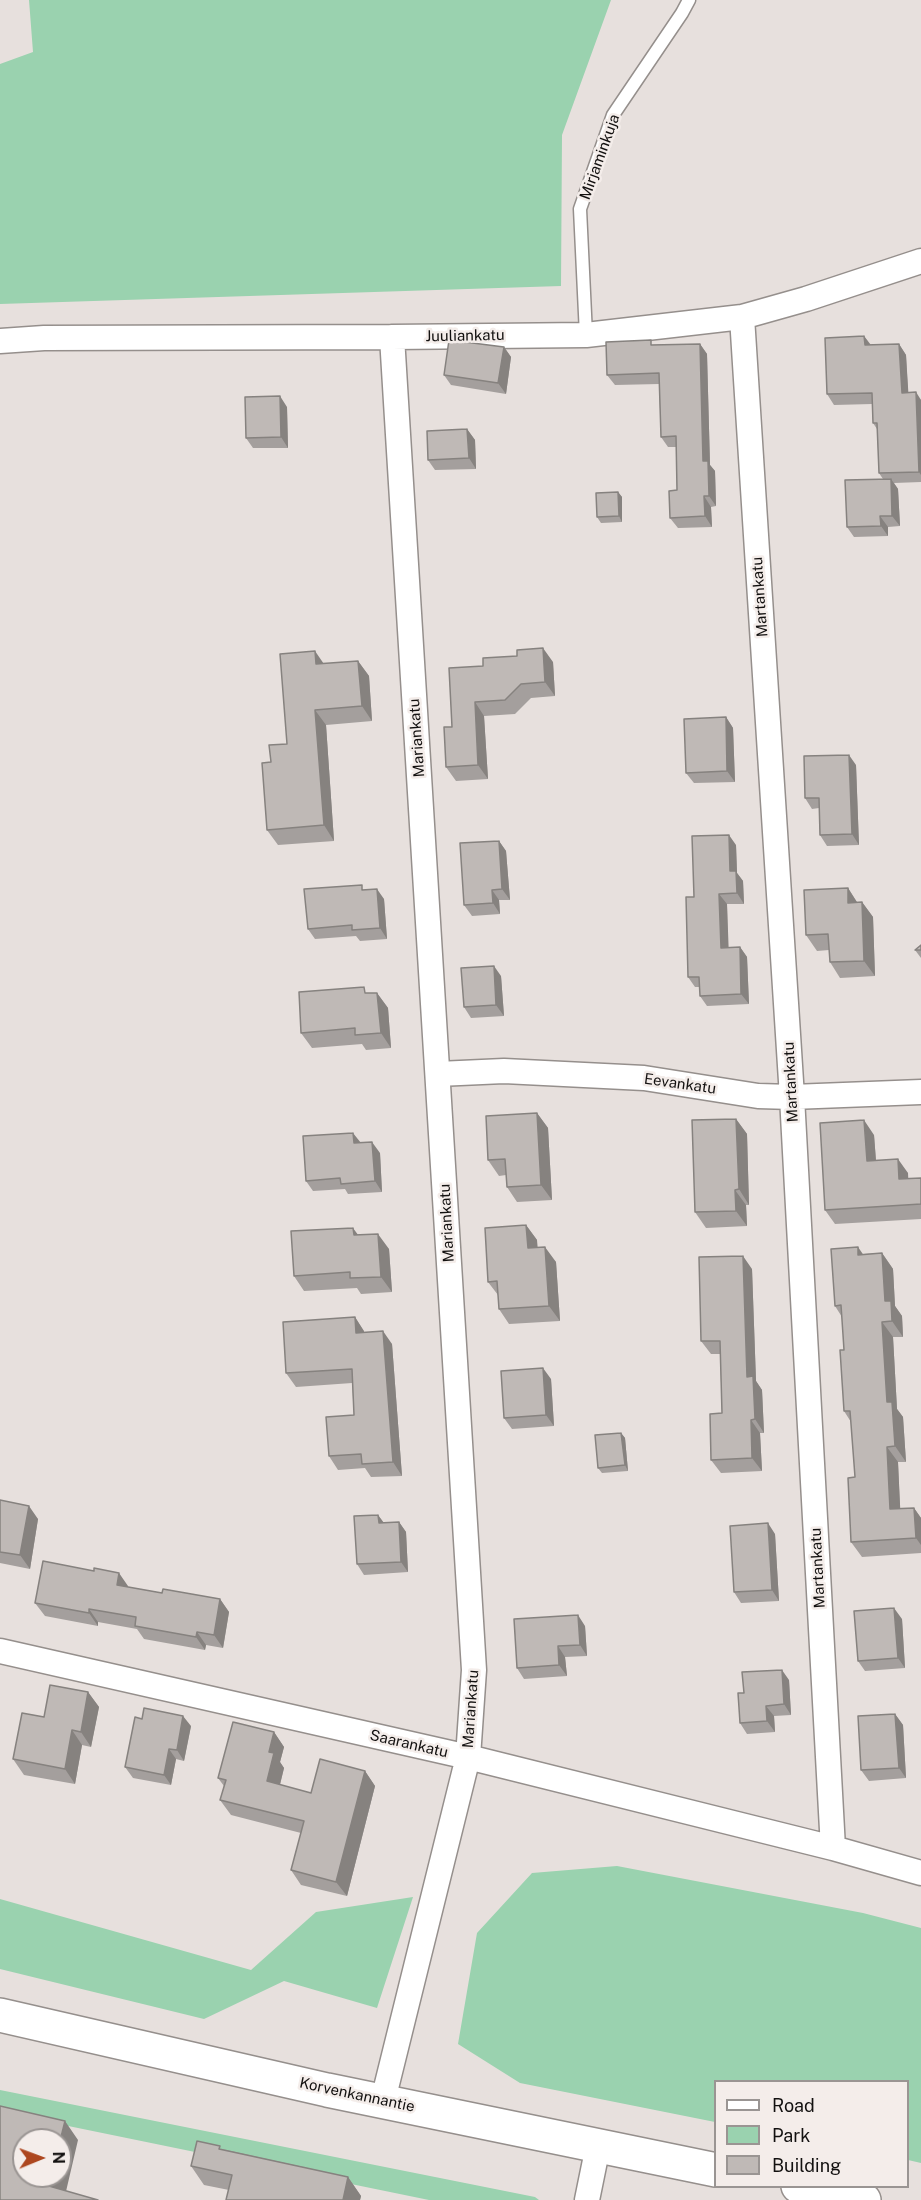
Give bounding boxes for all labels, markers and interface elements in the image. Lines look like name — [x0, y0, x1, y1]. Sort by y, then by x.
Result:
street label: Mirjaminkuja — [576, 112, 624, 202]
street label: Juuliankatu — [425, 326, 505, 346]
street label: Martankatu — [748, 556, 772, 638]
street label: Mariankatu — [405, 698, 429, 778]
street label: Martankatu — [780, 1041, 802, 1123]
street label: Eevankatu — [643, 1070, 717, 1098]
street label: Mariankatu — [436, 1183, 458, 1263]
street label: Martankatu — [807, 1527, 829, 1609]
street label: Mariankatu — [459, 1669, 483, 1749]
street label: Saarankatu — [368, 1726, 450, 1762]
street label: Korvenkannantie — [298, 2074, 416, 2116]
legend — [714, 2080, 909, 2188]
text: Road — [772, 2095, 815, 2116]
text: Park — [772, 2125, 810, 2146]
north arrow — [12, 2128, 72, 2188]
text: N — [49, 2151, 68, 2164]
text: Building — [772, 2155, 841, 2176]

